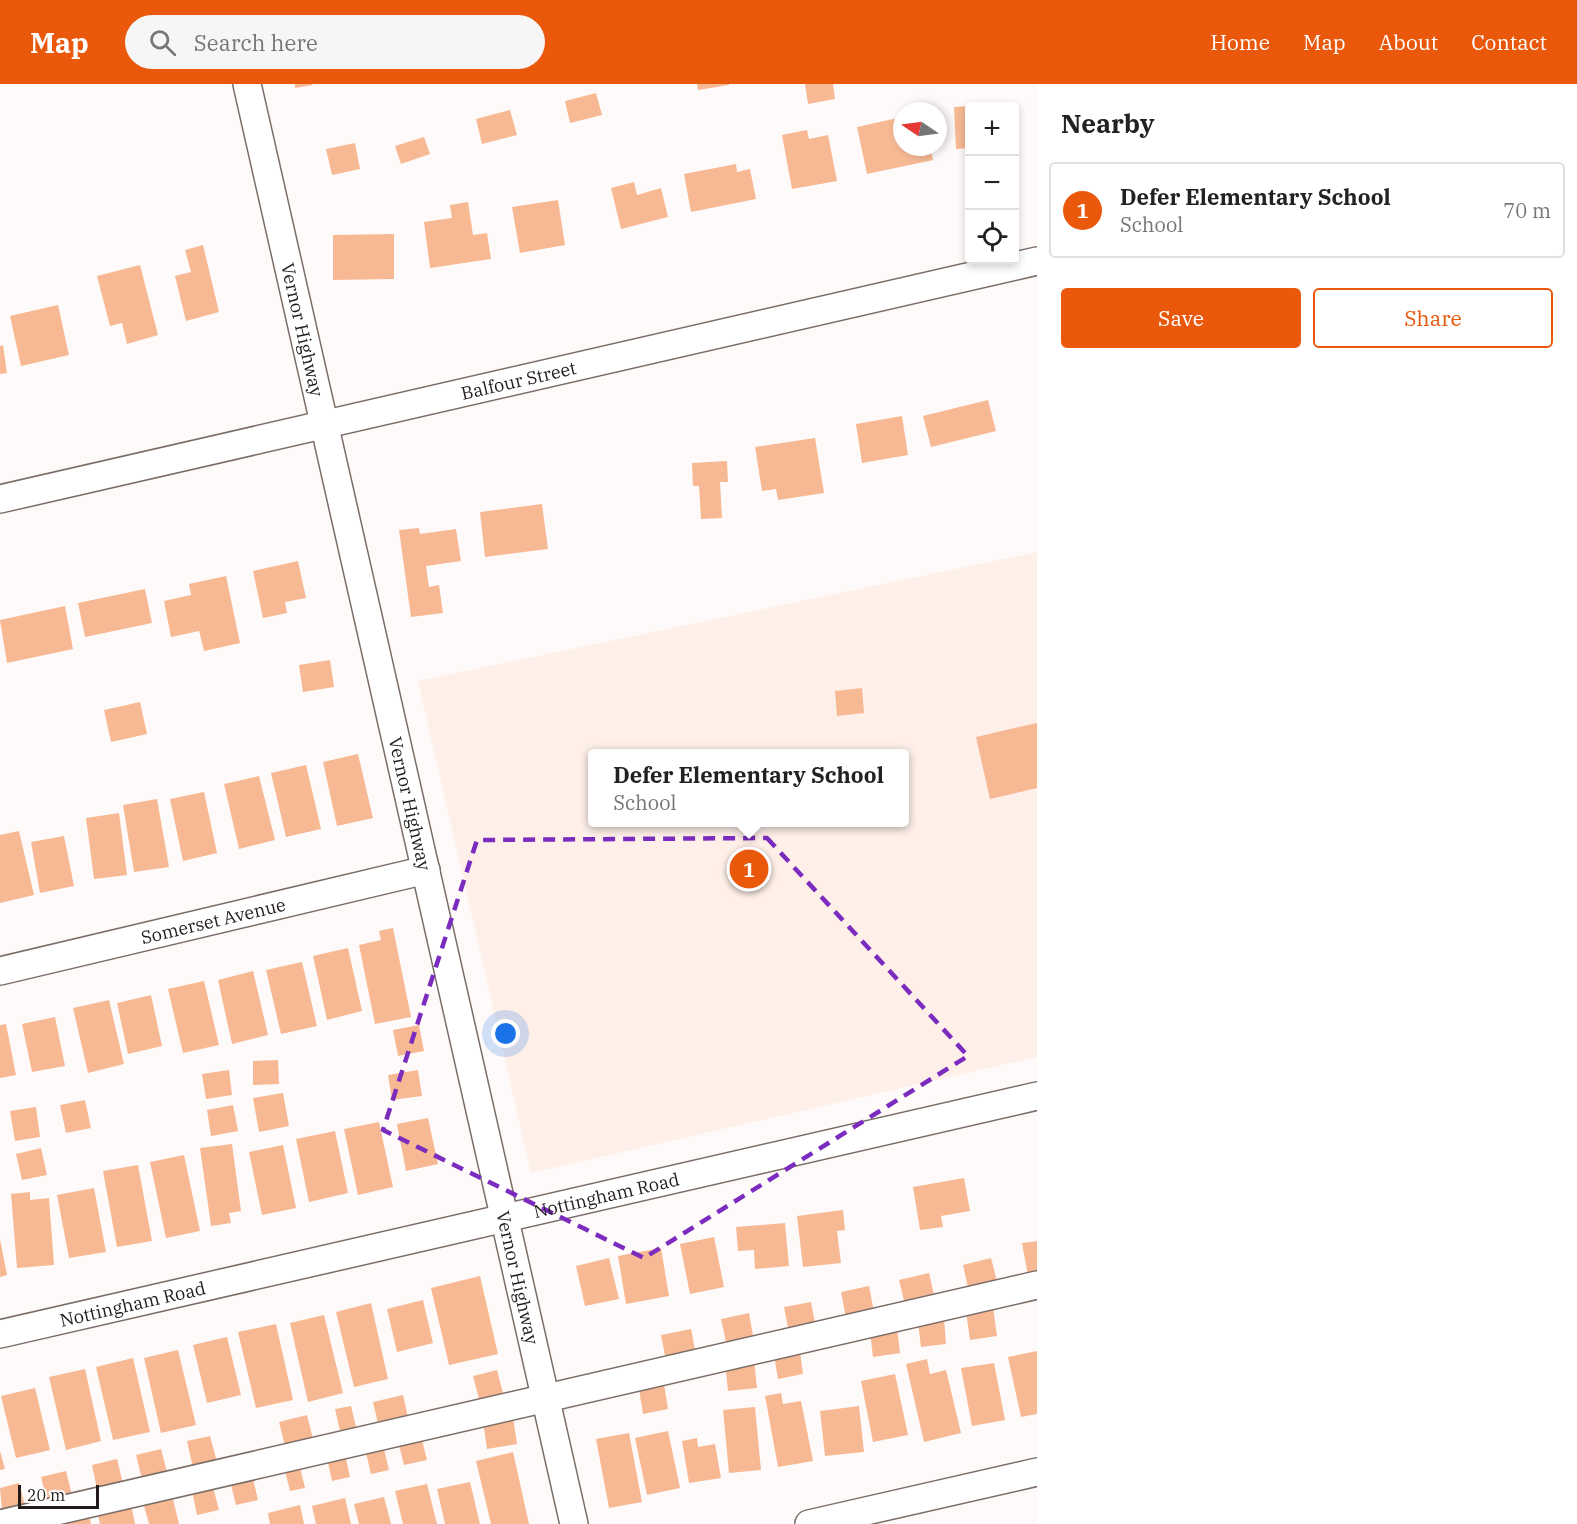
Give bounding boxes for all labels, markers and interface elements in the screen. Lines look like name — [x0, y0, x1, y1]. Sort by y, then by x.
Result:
search box — [125, 15, 545, 69]
text: Map — [30, 24, 89, 61]
icon: search — [146, 26, 179, 59]
text: Search here — [194, 28, 318, 57]
text: Home — [1210, 28, 1270, 56]
text: Map — [1303, 28, 1346, 56]
text: About — [1379, 28, 1438, 56]
text: Contact — [1471, 28, 1547, 56]
north arrow — [893, 102, 947, 156]
map controls — [965, 102, 1019, 264]
button: + — [965, 102, 1019, 156]
text: Nearby — [1061, 106, 1155, 140]
button: − — [965, 156, 1019, 210]
text: Defer Elementary School — [1120, 182, 1391, 211]
text: 1 — [1077, 197, 1089, 224]
text: 70 m — [1503, 197, 1551, 224]
button: locate — [965, 210, 1019, 264]
text: School — [1120, 211, 1183, 238]
street label: Vernor Highway — [277, 261, 329, 399]
button: Save — [1061, 288, 1301, 348]
button: Share — [1313, 288, 1553, 348]
street label: Balfour Street — [459, 356, 578, 404]
street label: Vernor Highway — [384, 735, 437, 873]
popup — [588, 749, 909, 827]
text: Defer Elementary School — [613, 760, 884, 789]
text: School — [613, 789, 676, 816]
pin: 1 — [730, 846, 768, 892]
street label: Somerset Avenue — [138, 892, 288, 949]
your location — [491, 1019, 520, 1048]
street label: Nottingham Road — [531, 1167, 681, 1223]
street label: Vernor Highway — [492, 1209, 544, 1347]
street label: Nottingham Road — [57, 1276, 208, 1331]
scale bar — [18, 1482, 99, 1510]
text: 20 m — [27, 1485, 65, 1505]

